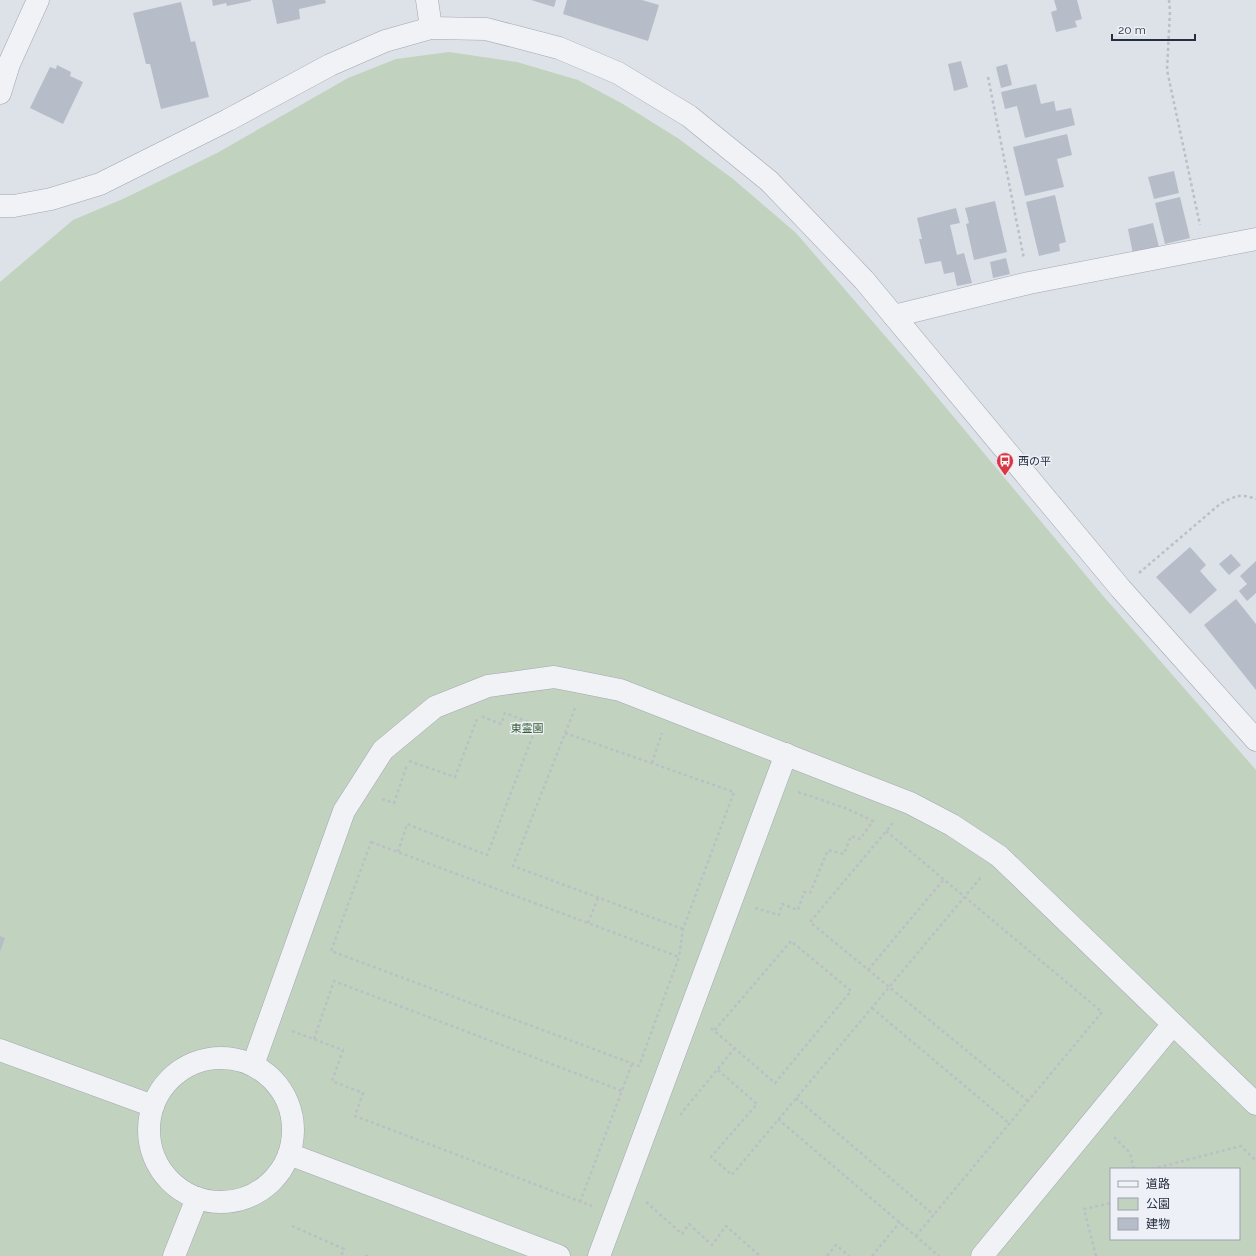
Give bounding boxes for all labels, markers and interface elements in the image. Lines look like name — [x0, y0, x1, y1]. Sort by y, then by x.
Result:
scale bar — [1112, 16, 1195, 42]
text: 20 m — [1118, 23, 1146, 37]
bus stop icon: 西の平 — [995, 451, 1015, 476]
place label: 西の平 — [1018, 455, 1051, 468]
park label: 東霊園 — [511, 722, 544, 735]
legend — [1110, 1168, 1240, 1240]
text: 道路 — [1146, 1177, 1170, 1191]
text: 公園 — [1146, 1197, 1170, 1211]
text: 建物 — [1146, 1217, 1170, 1231]

